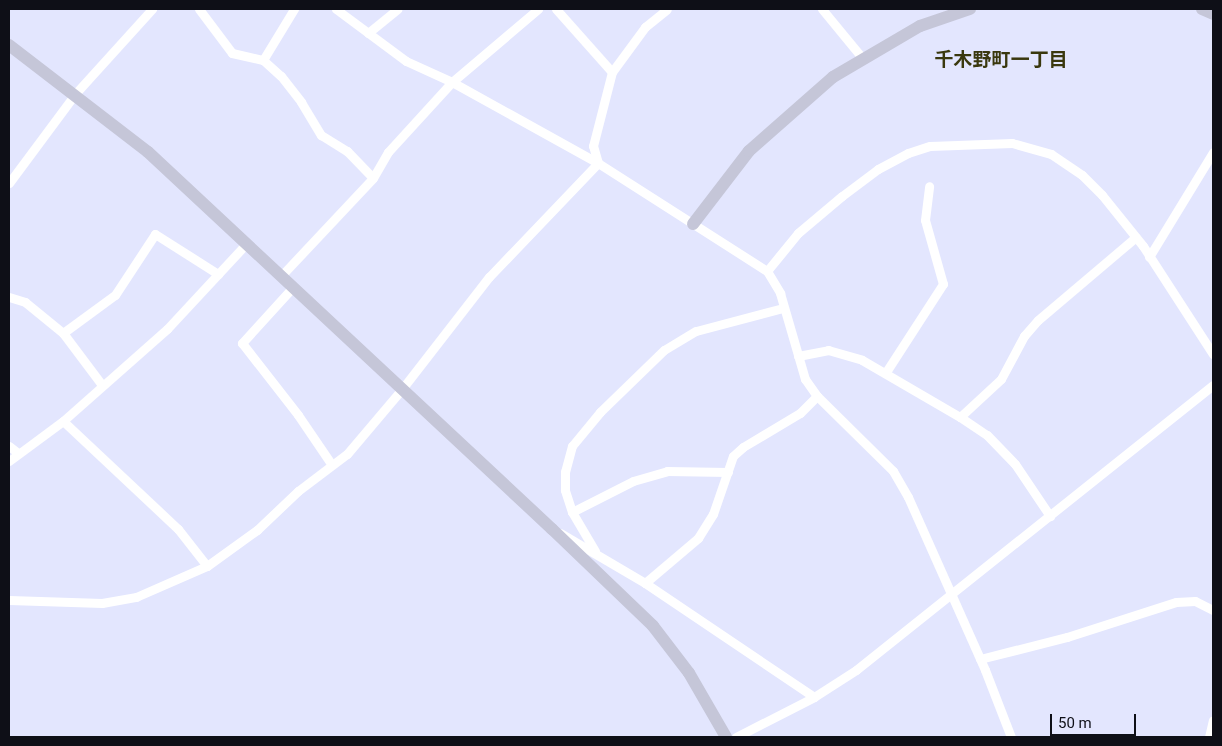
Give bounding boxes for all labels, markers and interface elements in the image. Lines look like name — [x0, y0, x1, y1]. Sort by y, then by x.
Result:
district label: 千木野町一丁目 — [935, 49, 1067, 71]
scale bar — [1052, 704, 1138, 736]
text: 50 m — [1058, 714, 1092, 732]

